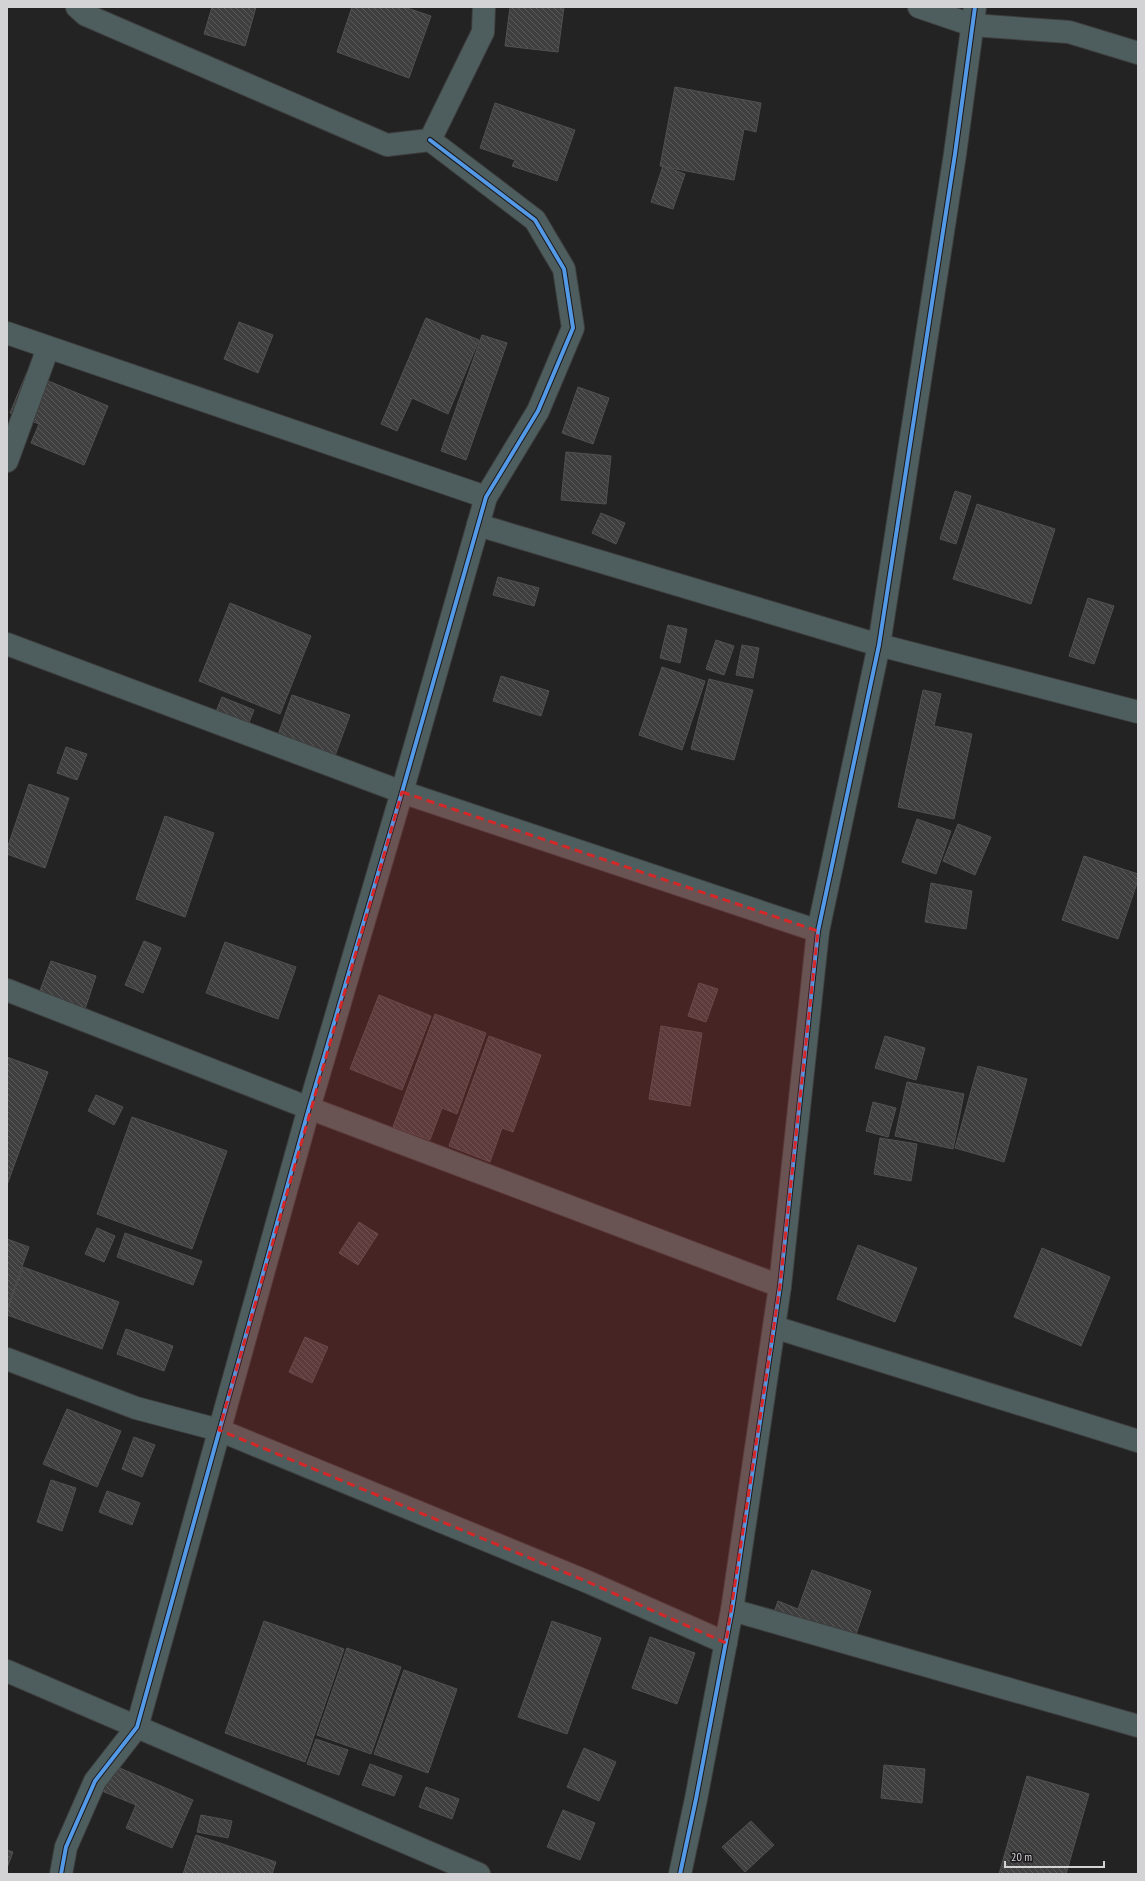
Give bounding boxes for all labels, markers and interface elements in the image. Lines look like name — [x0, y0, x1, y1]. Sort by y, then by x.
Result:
scale bar — [1005, 1843, 1104, 1869]
text: 20 m — [1011, 1849, 1032, 1864]

